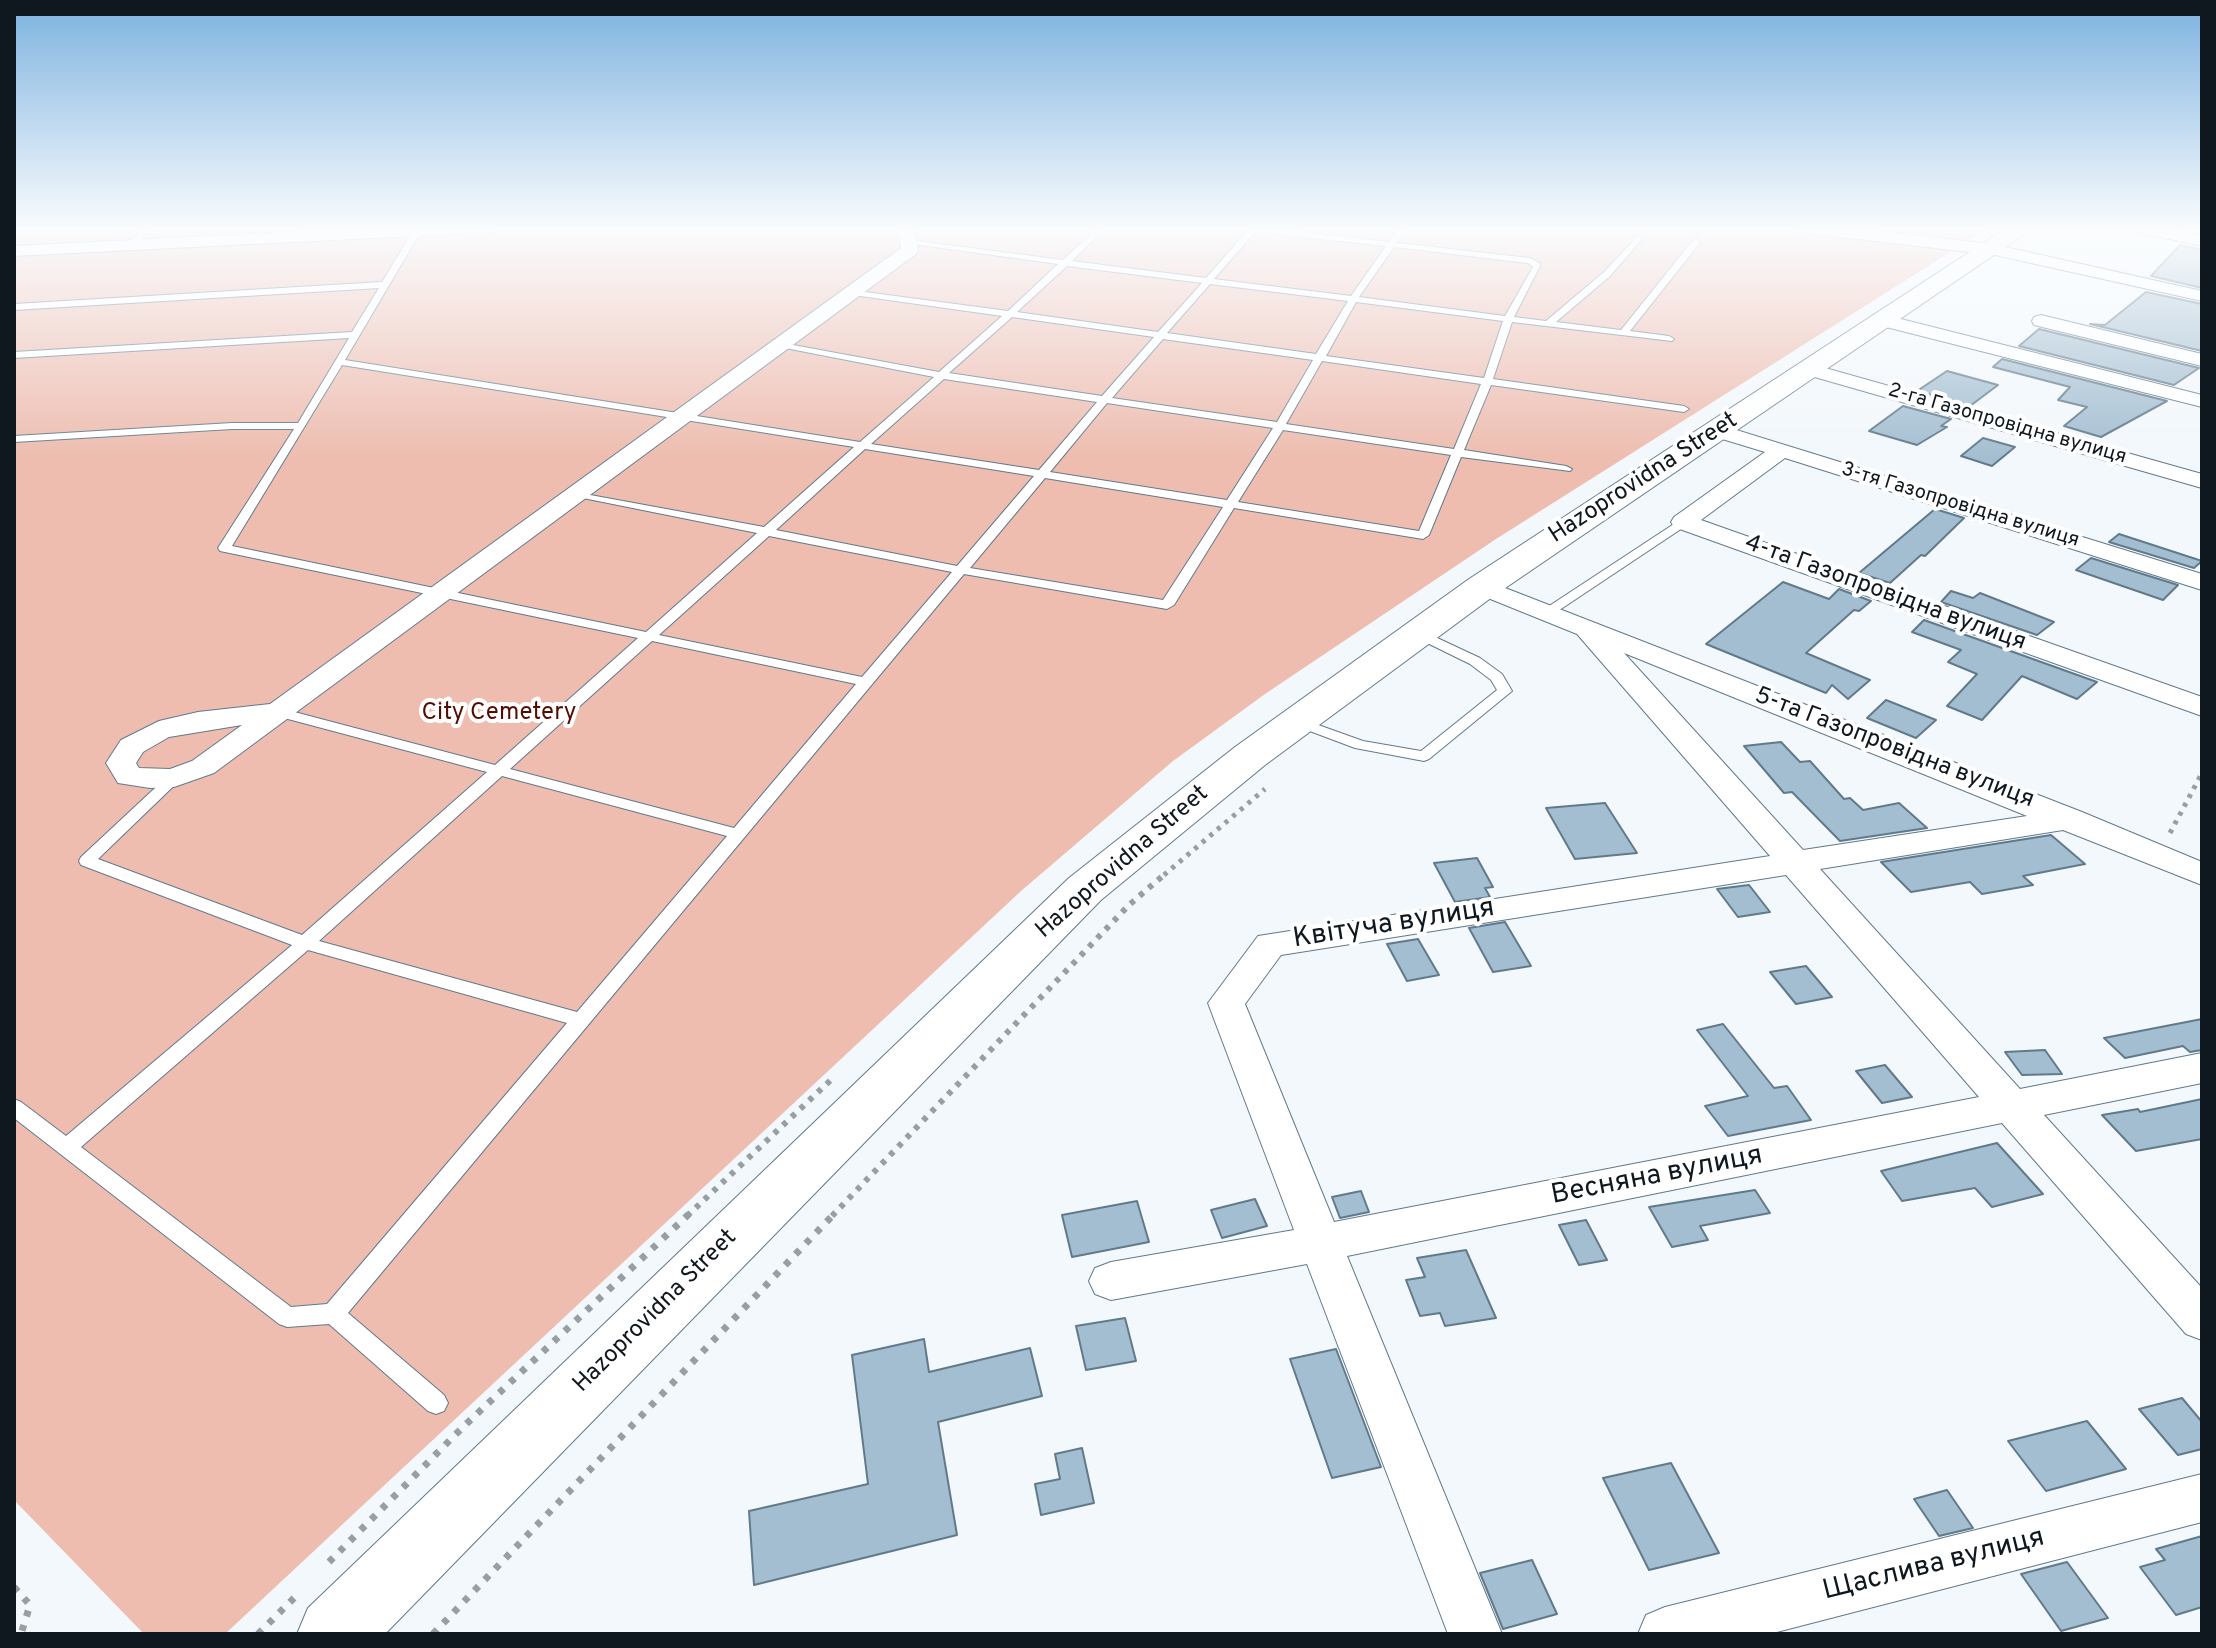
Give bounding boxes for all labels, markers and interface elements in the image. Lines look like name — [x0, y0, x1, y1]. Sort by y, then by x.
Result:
street label: 2-га Газопровідна вулиця — [1885, 379, 2129, 471]
street label: Hazoprovidna Street — [1544, 407, 1744, 551]
street label: 3-тя Газопровідна вулиця — [1838, 458, 2082, 554]
street label: 4-та Газопровідна вулиця — [1740, 530, 2030, 658]
street label: 5-та Газопровідна вулиця — [1750, 682, 2038, 816]
park label: City Cemetery — [422, 700, 576, 728]
street label: Hazoprovidna Street — [1031, 780, 1215, 946]
street label: Квітуча вулиця — [1291, 892, 1497, 958]
street label: Весняна вулиця — [1548, 1140, 1766, 1214]
street label: Hazoprovidna Street — [568, 1224, 744, 1400]
street label: Щаслива вулиця — [1820, 1522, 2048, 1610]

